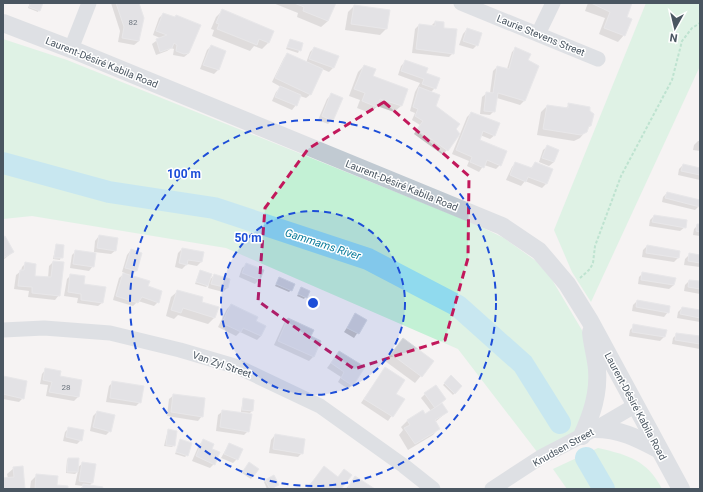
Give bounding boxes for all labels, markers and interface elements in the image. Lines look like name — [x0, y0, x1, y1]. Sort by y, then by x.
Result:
north arrow — [655, 8, 695, 48]
street label: Laurie Stevens Street — [495, 13, 586, 58]
house number: 82 — [129, 18, 138, 27]
text: N — [669, 30, 678, 44]
street label: Laurent-Désiré Kabila Road — [44, 35, 160, 90]
street label: Laurent-Désiré Kabila Road — [344, 158, 460, 213]
text: 100 m — [167, 167, 201, 181]
water label: Gammams River — [283, 226, 363, 263]
text: 50 m — [234, 231, 262, 245]
centre of rings — [306, 296, 320, 310]
street label: Van Zyl Street — [191, 349, 253, 380]
street label: Laurent-Désiré Kabila Road — [603, 351, 669, 462]
house number: 28 — [62, 383, 71, 392]
street label: Knudsen Street — [531, 426, 596, 469]

